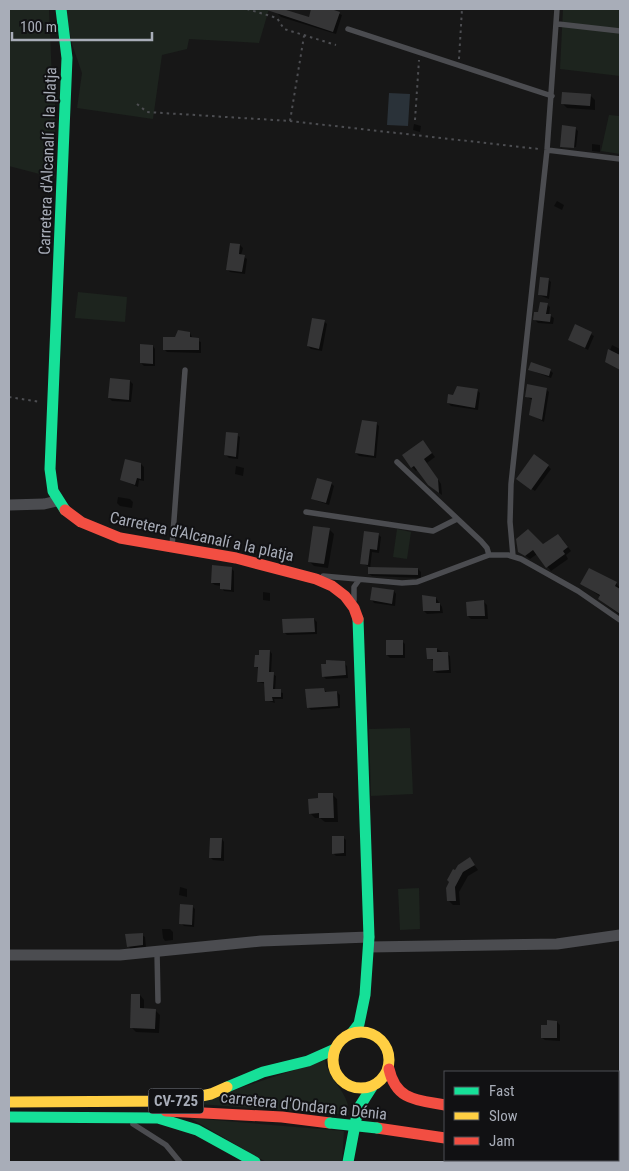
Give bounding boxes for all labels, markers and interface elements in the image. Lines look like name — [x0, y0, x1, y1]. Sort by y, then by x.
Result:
scale bar — [12, 10, 152, 42]
text: 100 m — [20, 18, 57, 36]
street label: Carretera d'Alcanalí a la platja — [35, 67, 60, 255]
street label: Carretera d'Alcanalí a la platja — [108, 508, 296, 565]
legend — [444, 1071, 619, 1161]
text: Fast — [489, 1082, 514, 1100]
street label: carretera d'Ondara a Dénia — [220, 1087, 388, 1124]
road number: CV-725 — [148, 1088, 204, 1114]
text: Slow — [489, 1107, 518, 1125]
text: Jam — [489, 1132, 515, 1150]

